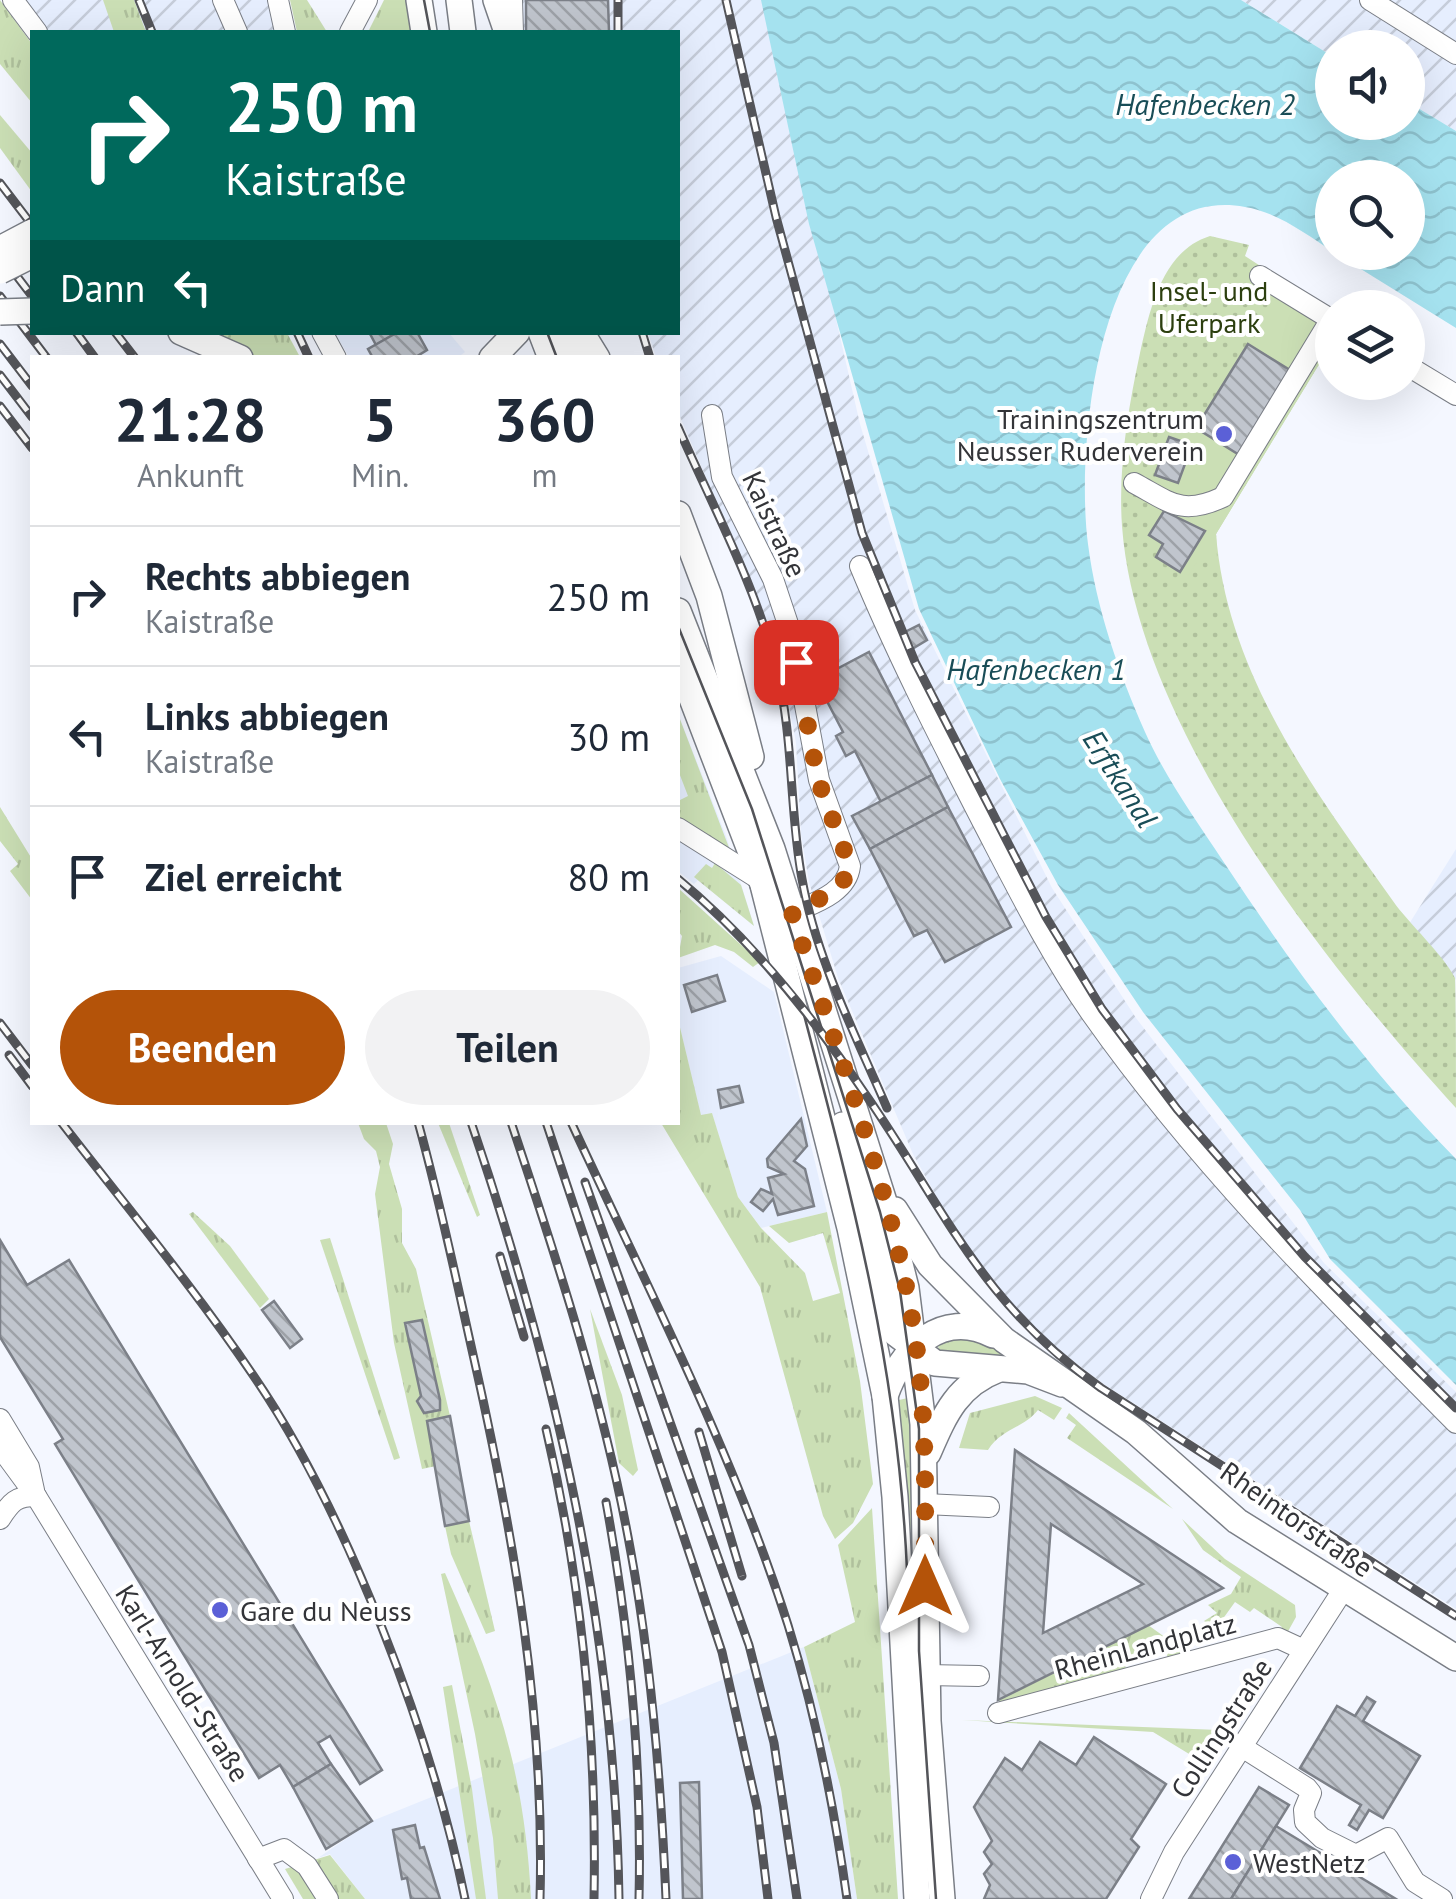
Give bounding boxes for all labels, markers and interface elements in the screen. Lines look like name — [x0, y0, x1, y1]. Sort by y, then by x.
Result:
map controls — [1315, 30, 1425, 400]
button: sound — [1315, 30, 1425, 140]
text: 250 m — [225, 61, 418, 151]
icon: right — [60, 70, 190, 200]
water label: Hafenbecken 2 — [1115, 84, 1295, 123]
text: Kaistraße — [225, 149, 407, 207]
button: search — [1315, 160, 1425, 270]
icon: left — [165, 260, 220, 315]
text: Dann — [60, 263, 145, 312]
park label: Insel- und Uferpark — [1150, 272, 1268, 341]
button: layers — [1315, 290, 1425, 400]
text: 21:28 — [114, 380, 267, 458]
text: 5 — [363, 380, 397, 458]
text: 360 — [494, 380, 596, 458]
place label: Trainingszentrum Neusser Ruderverein — [957, 400, 1204, 469]
marker: Trainingszentrum Neusser Ruderverein — [1213, 423, 1235, 445]
text: Ankunft — [137, 454, 244, 496]
text: Min. — [351, 454, 409, 496]
text: m — [532, 454, 558, 496]
street label: Kaistraße — [734, 465, 816, 583]
text: Rechts abbiegen — [145, 551, 411, 600]
icon: right — [60, 569, 115, 624]
text: 250 m — [547, 572, 650, 621]
text: Kaistraße — [145, 600, 274, 642]
pin — [754, 620, 839, 705]
icon: arrive — [769, 635, 824, 690]
water label: Hafenbecken 1 — [946, 649, 1126, 688]
text: Links abbiegen — [145, 691, 389, 740]
icon: left — [60, 709, 115, 764]
text: 30 m — [568, 712, 650, 761]
water label: Erftkanal — [1075, 722, 1167, 834]
text: Kaistraße — [145, 740, 274, 782]
icon: arrive — [60, 849, 115, 904]
text: Ziel erreicht — [145, 852, 342, 901]
text: 80 m — [568, 852, 650, 901]
button: Beenden — [60, 990, 345, 1105]
button: Teilen — [365, 990, 650, 1105]
street label: Rheintorstraße — [1213, 1453, 1381, 1585]
position arrow — [873, 1534, 977, 1638]
street label: Karl-Arnold-Straße — [107, 1577, 259, 1789]
place label: Gare du Neuss — [240, 1592, 412, 1629]
marker: Gare du Neuss — [209, 1599, 231, 1621]
street label: RheinLandplatz — [1050, 1604, 1240, 1688]
street label: Collingstraße — [1162, 1651, 1280, 1805]
place label: WestNetz — [1253, 1844, 1366, 1881]
marker: WestNetz — [1222, 1851, 1244, 1873]

